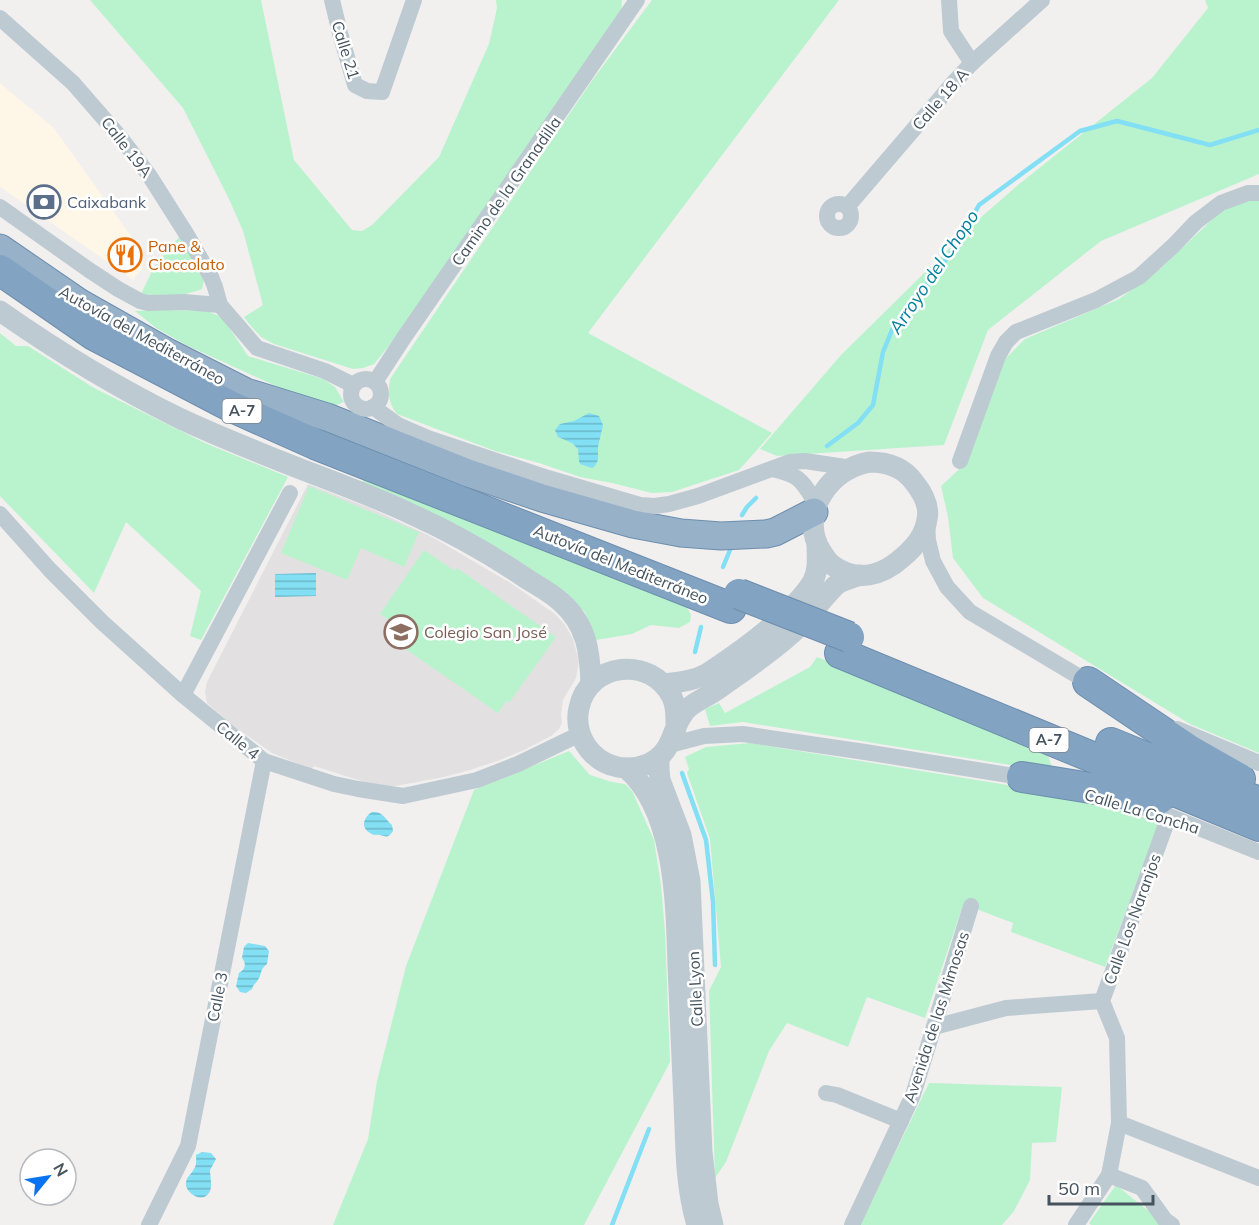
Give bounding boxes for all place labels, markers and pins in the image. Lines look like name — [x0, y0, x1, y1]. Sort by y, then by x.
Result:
bank icon: Caixabank — [26, 184, 62, 220]
place label: Caixabank — [67, 192, 147, 212]
place label: Pane & Cioccolato — [148, 236, 225, 274]
restaurant icon: Pane & Cioccolato — [107, 237, 143, 273]
school or university icon: Colegio San José — [383, 614, 419, 650]
place label: Colegio San José — [424, 622, 547, 642]

